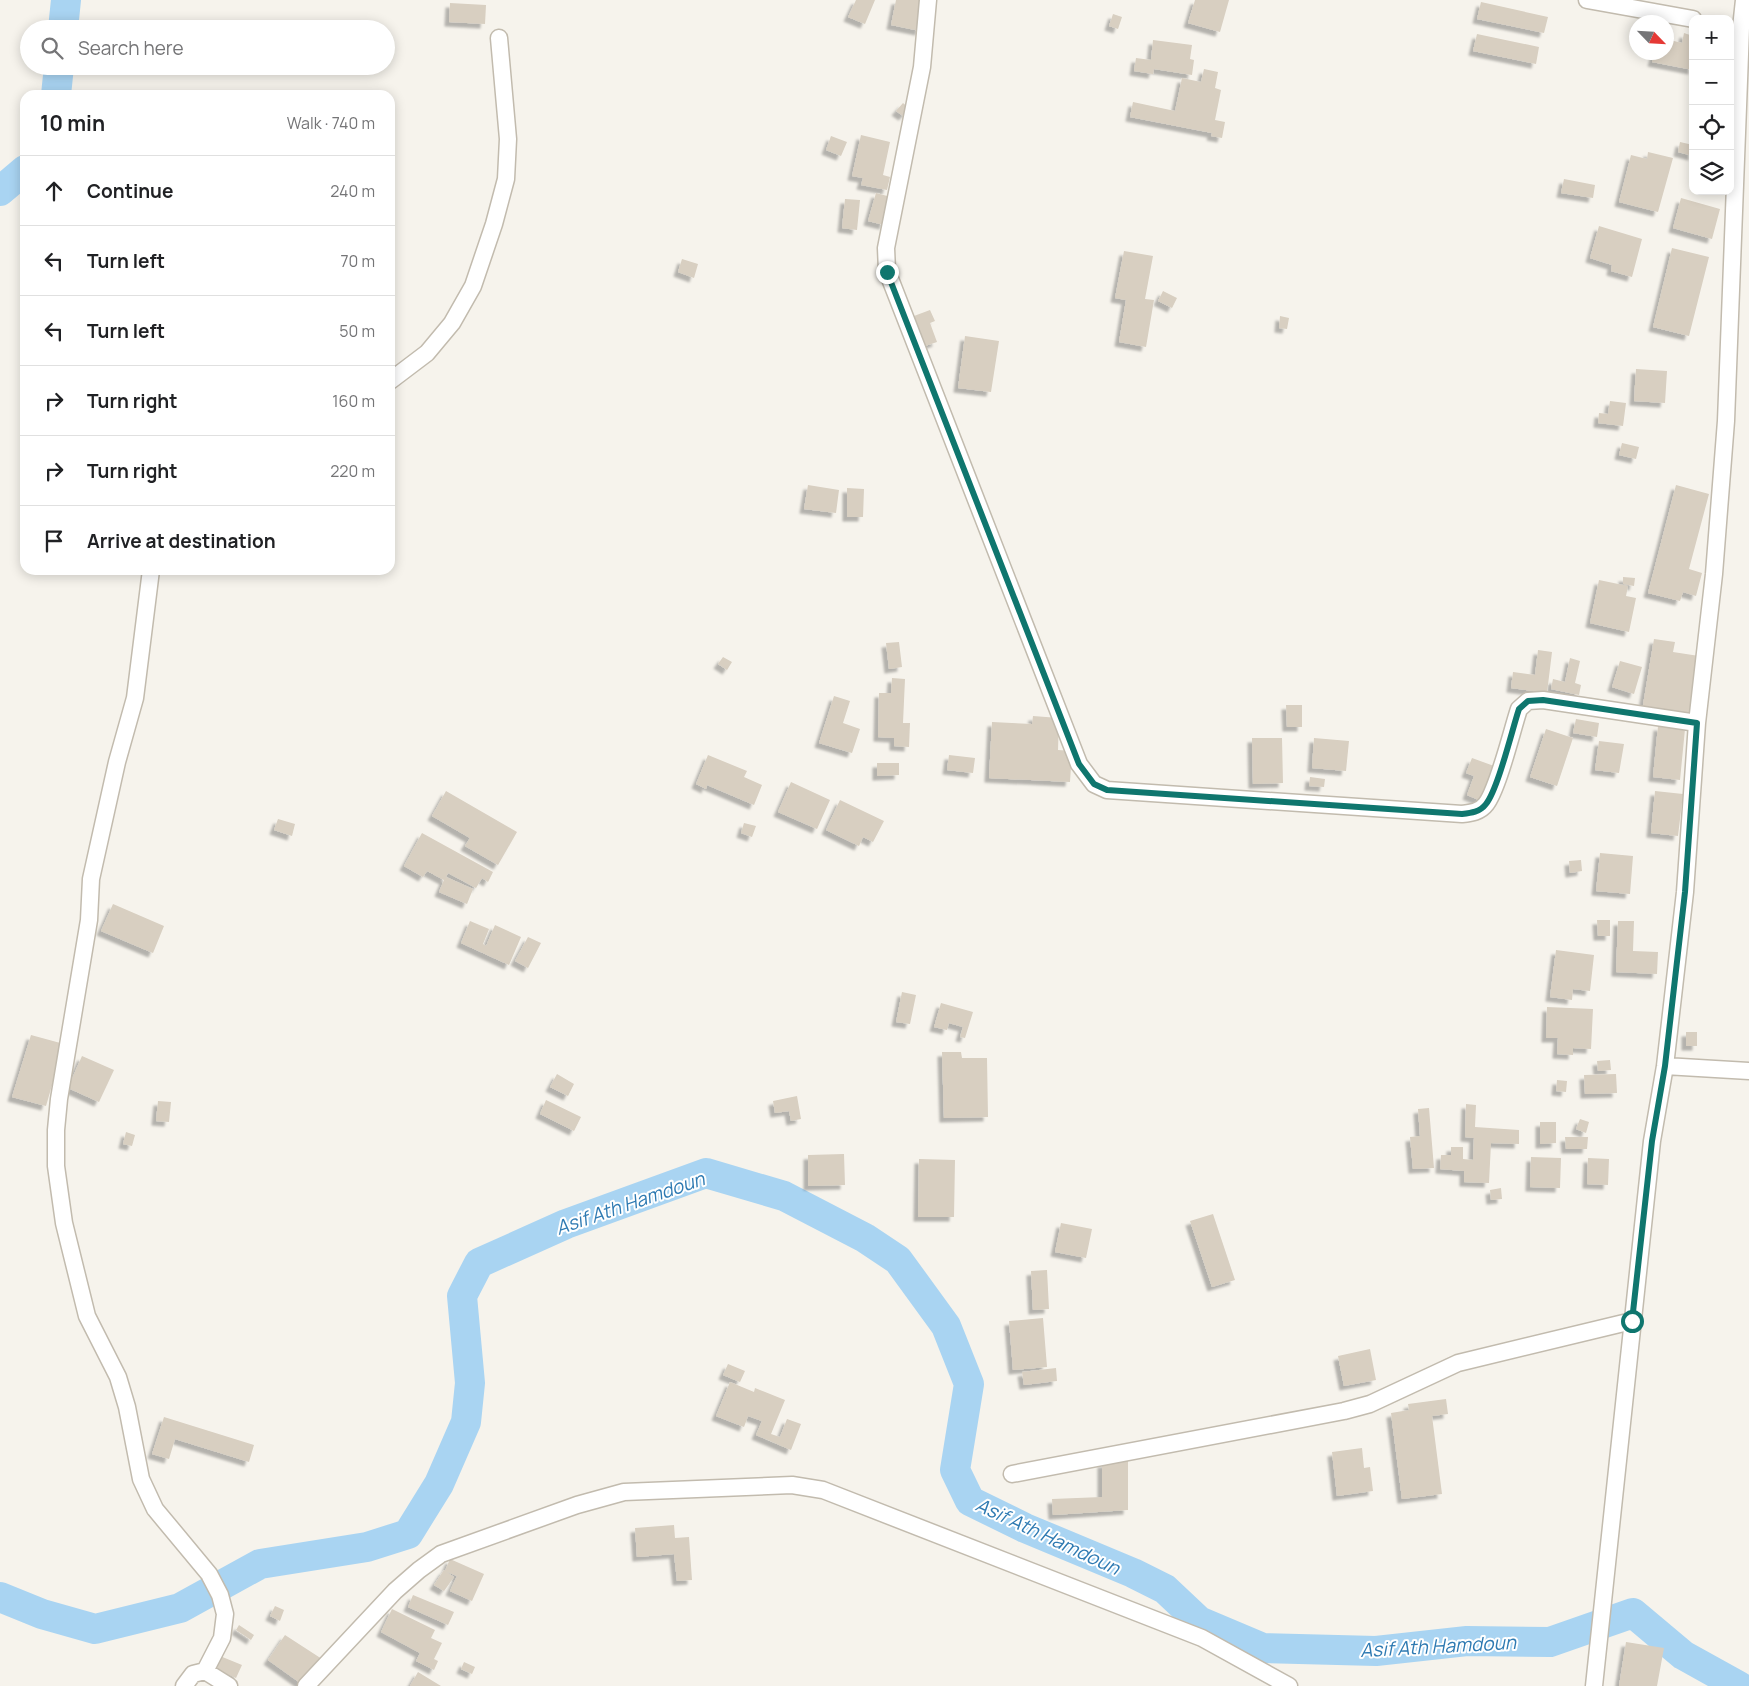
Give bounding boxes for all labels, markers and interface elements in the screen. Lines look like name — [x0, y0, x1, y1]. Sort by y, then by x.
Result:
north arrow — [1629, 15, 1674, 60]
map controls — [1689, 15, 1734, 195]
button: + — [1689, 15, 1734, 60]
search box — [20, 20, 395, 75]
icon: search — [38, 34, 66, 62]
text: Search here — [78, 35, 184, 61]
button: − — [1689, 60, 1734, 105]
button: locate — [1689, 105, 1734, 150]
text: 10 min — [40, 109, 105, 137]
text: Walk · 740 m — [287, 112, 375, 134]
button: layers — [1689, 150, 1734, 195]
icon: ahead — [40, 177, 68, 205]
text: Continue — [87, 178, 173, 204]
text: 240 m — [330, 180, 375, 202]
icon: left — [40, 247, 68, 275]
text: Turn left — [87, 248, 165, 274]
text: 70 m — [340, 250, 375, 272]
route end — [876, 261, 899, 284]
icon: left — [40, 317, 68, 345]
text: Turn left — [87, 318, 165, 344]
text: 50 m — [339, 320, 375, 342]
icon: right — [40, 387, 68, 415]
text: Turn right — [87, 388, 177, 414]
text: 160 m — [332, 390, 375, 412]
icon: right — [40, 457, 68, 485]
text: Turn right — [87, 458, 177, 484]
text: 220 m — [330, 460, 375, 482]
icon: arrive — [40, 527, 68, 555]
text: Arrive at destination — [87, 528, 276, 554]
water label: Asif Ath Hamdoun — [552, 1165, 709, 1241]
route start — [1621, 1310, 1644, 1333]
water label: Asif Ath Hamdoun — [972, 1491, 1125, 1581]
water label: Asif Ath Hamdoun — [1359, 1629, 1517, 1663]

